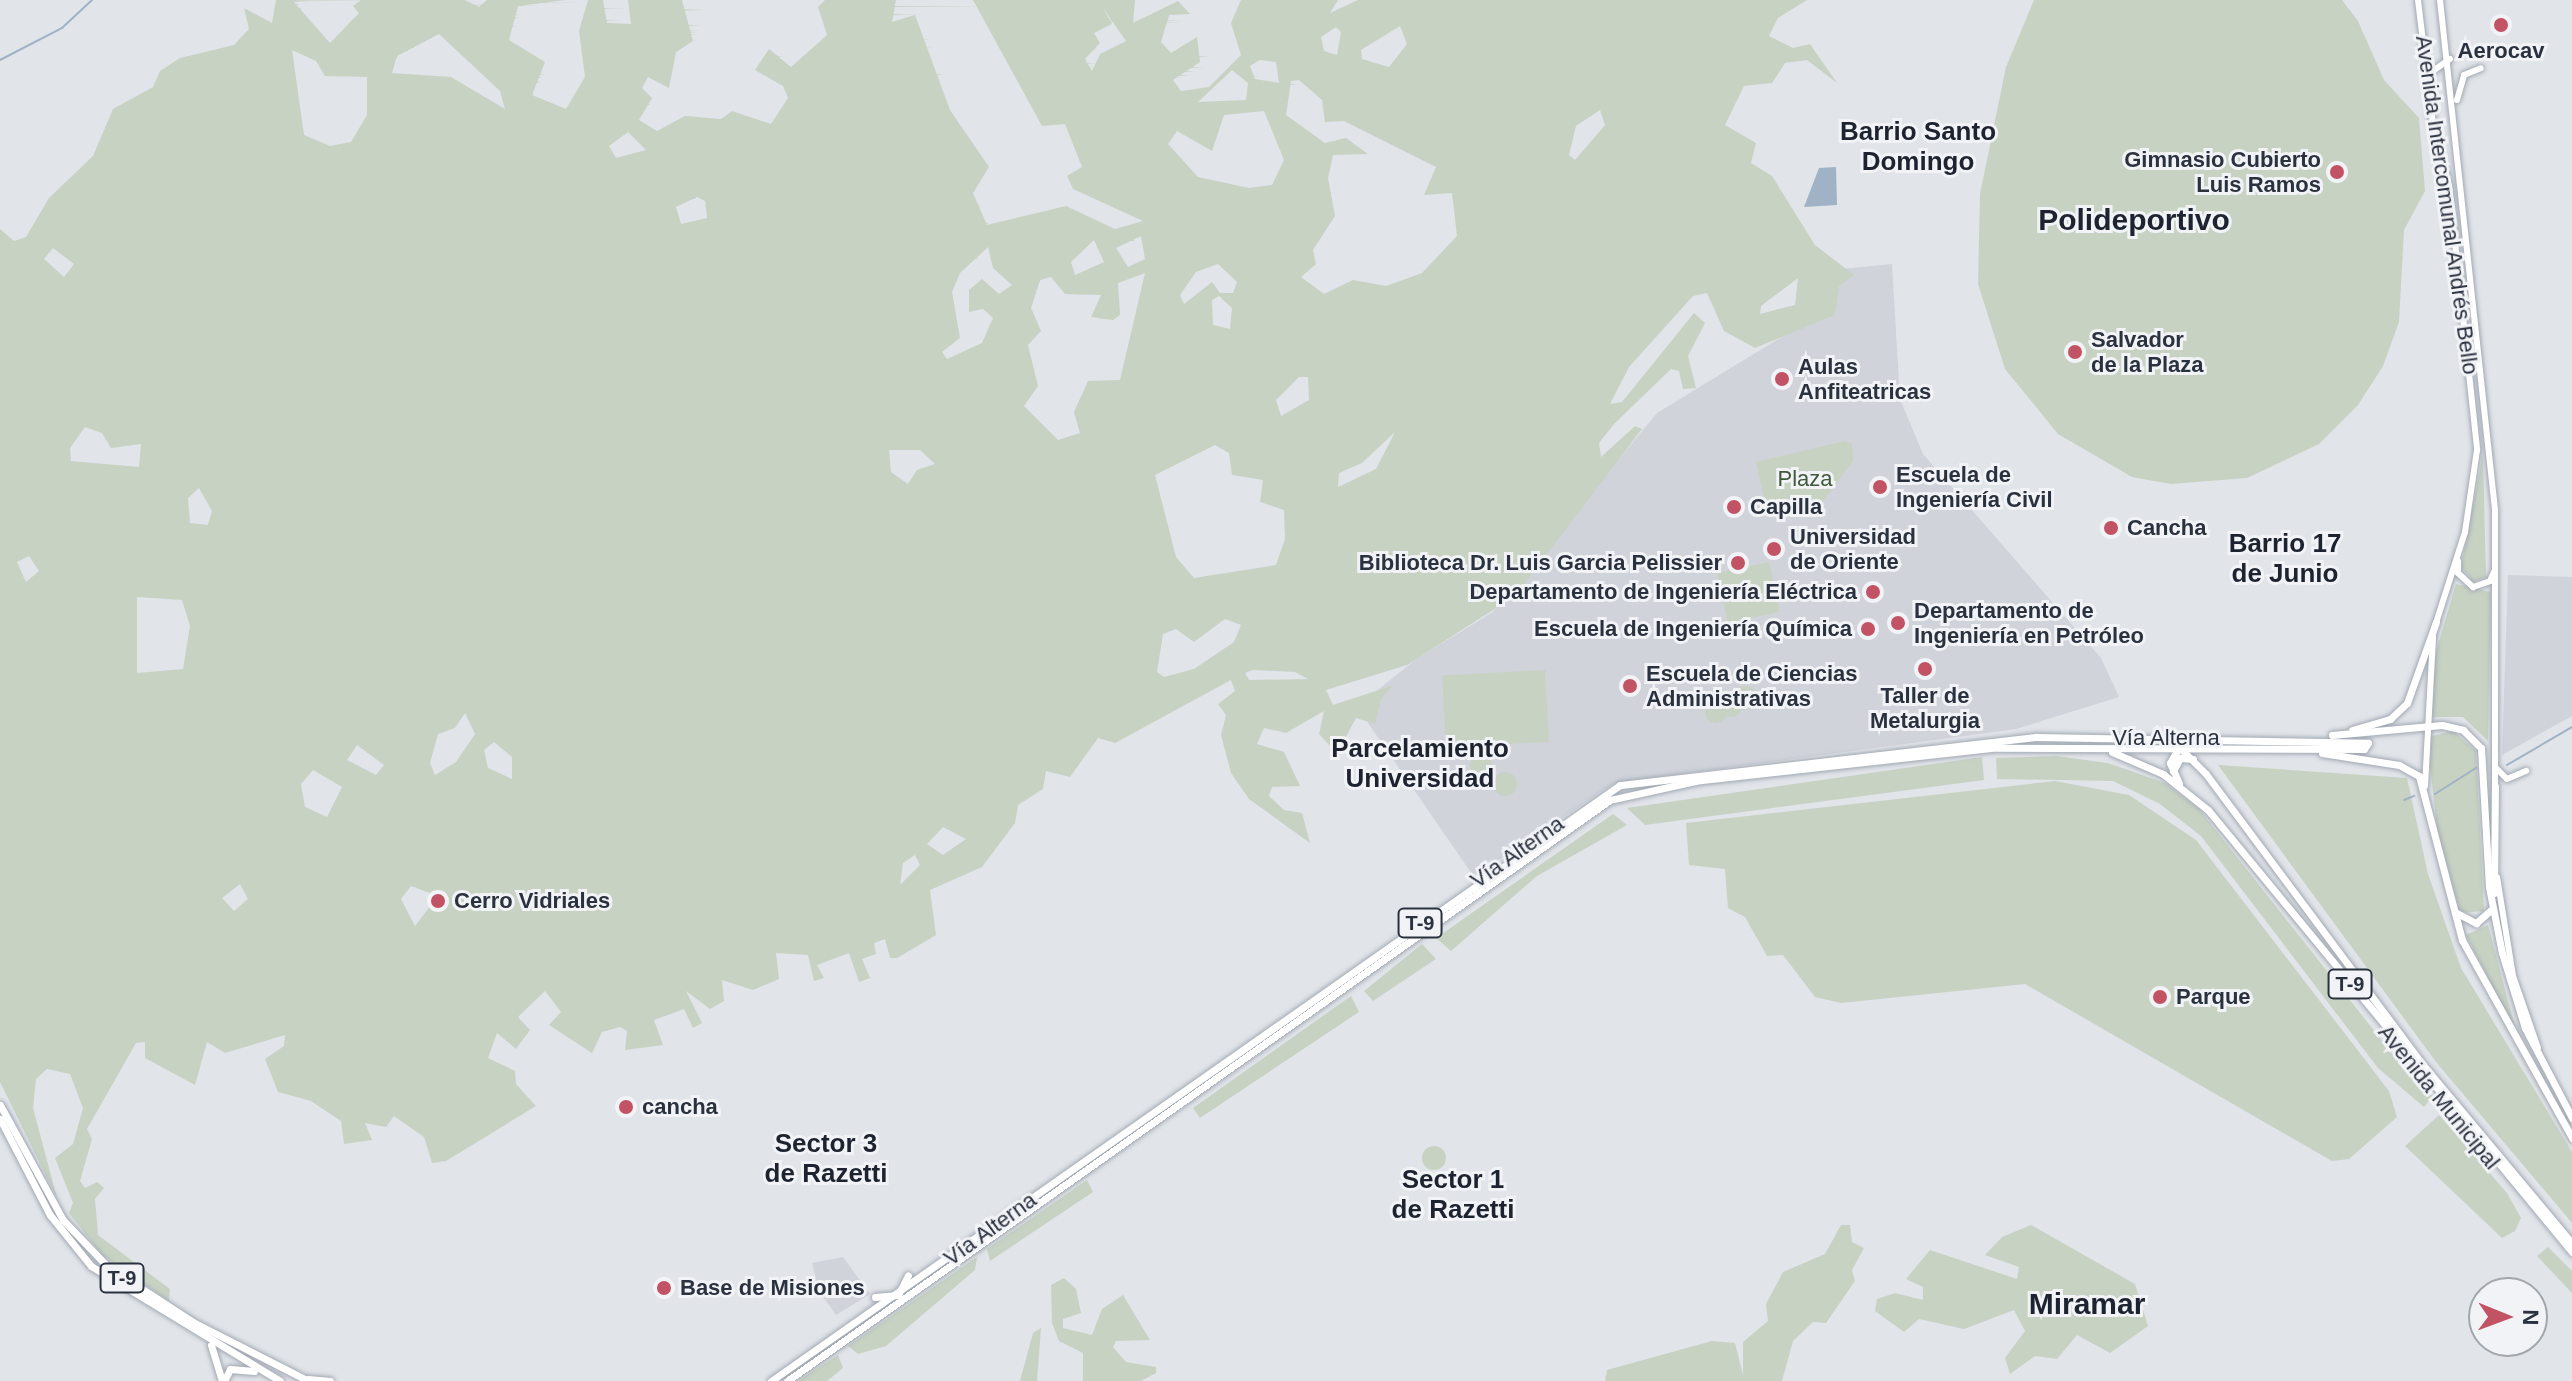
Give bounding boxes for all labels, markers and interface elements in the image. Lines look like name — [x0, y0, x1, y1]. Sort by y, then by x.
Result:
marker: Aerocav — [2492, 16, 2510, 34]
street label: Avenida Intercomunal Andrés Bello — [2410, 33, 2484, 377]
place label: Aerocav — [2458, 38, 2544, 64]
district label: Barrio Santo Domingo — [1840, 116, 1996, 178]
place label: Gimnasio Cubierto Luis Ramos — [2124, 146, 2321, 198]
marker: Gimnasio Cubierto Luis Ramos — [2328, 163, 2346, 181]
district label: Polideportivo — [2038, 202, 2230, 238]
place label: Salvador de la Plaza — [2091, 326, 2204, 378]
marker: Salvador de la Plaza — [2066, 343, 2084, 361]
place label: Aulas Anfiteatricas — [1798, 353, 1931, 404]
marker: Aulas Anfiteatricas — [1773, 370, 1791, 388]
place label: Escuela de Ingeniería Civil — [1896, 461, 2052, 512]
park label: Plaza — [1777, 466, 1833, 492]
marker: Escuela de Ingeniería Civil — [1871, 478, 1889, 496]
place label: Capilla — [1750, 494, 1822, 520]
marker: Capilla — [1725, 498, 1743, 516]
place label: Cancha — [2127, 515, 2206, 541]
marker: Cancha — [2102, 519, 2120, 537]
place label: Universidad de Oriente — [1790, 523, 1916, 574]
district label: Barrio 17 de Junio — [2229, 528, 2341, 590]
marker: Universidad de Oriente — [1765, 540, 1783, 558]
place label: Biblioteca Dr. Luis Garcia Pelissier — [1359, 550, 1722, 576]
marker: Biblioteca Dr. Luis Garcia Pelissier — [1729, 554, 1747, 572]
place label: Departamento de Ingeniería Eléctrica — [1469, 579, 1857, 605]
marker: Departamento de Ingeniería Eléctrica — [1864, 583, 1882, 601]
place label: Departamento de Ingeniería en Petróleo — [1914, 597, 2144, 648]
marker: Departamento de Ingeniería en Petróleo — [1889, 614, 1907, 632]
place label: Escuela de Ingeniería Química — [1534, 616, 1852, 642]
marker: Escuela de Ingeniería Química — [1859, 620, 1877, 638]
place label: Escuela de Ciencias Administrativas — [1646, 660, 1858, 712]
marker: Taller de Metalurgia — [1916, 660, 1934, 678]
marker: Escuela de Ciencias Administrativas — [1621, 677, 1639, 695]
place label: Taller de Metalurgia — [1870, 682, 1980, 734]
street label: Vía Alterna — [2112, 725, 2220, 751]
district label: Parcelamiento Universidad — [1331, 733, 1509, 794]
street label: Vía Alterna — [1465, 810, 1569, 894]
place label: Cerro Vidriales — [454, 888, 610, 914]
marker: Cerro Vidriales — [429, 892, 447, 910]
road number: T-9 — [1396, 907, 1444, 939]
road number: T-9 — [2326, 968, 2374, 1000]
place label: Parque — [2176, 984, 2251, 1010]
marker: Parque — [2151, 988, 2169, 1006]
street label: Avenida Municipal — [2373, 1019, 2505, 1175]
place label: cancha — [642, 1094, 718, 1120]
marker: cancha — [617, 1098, 635, 1116]
district label: Sector 3 de Razetti — [765, 1128, 887, 1190]
district label: Sector 1 de Razetti — [1392, 1164, 1514, 1226]
street label: Vía Alterna — [938, 1186, 1042, 1272]
road number: T-9 — [98, 1262, 146, 1294]
place label: Base de Misiones — [680, 1275, 865, 1301]
north arrow — [2468, 1277, 2548, 1357]
marker: Base de Misiones — [655, 1279, 673, 1297]
district label: Miramar — [2029, 1286, 2145, 1322]
text: N — [2518, 1309, 2543, 1326]

